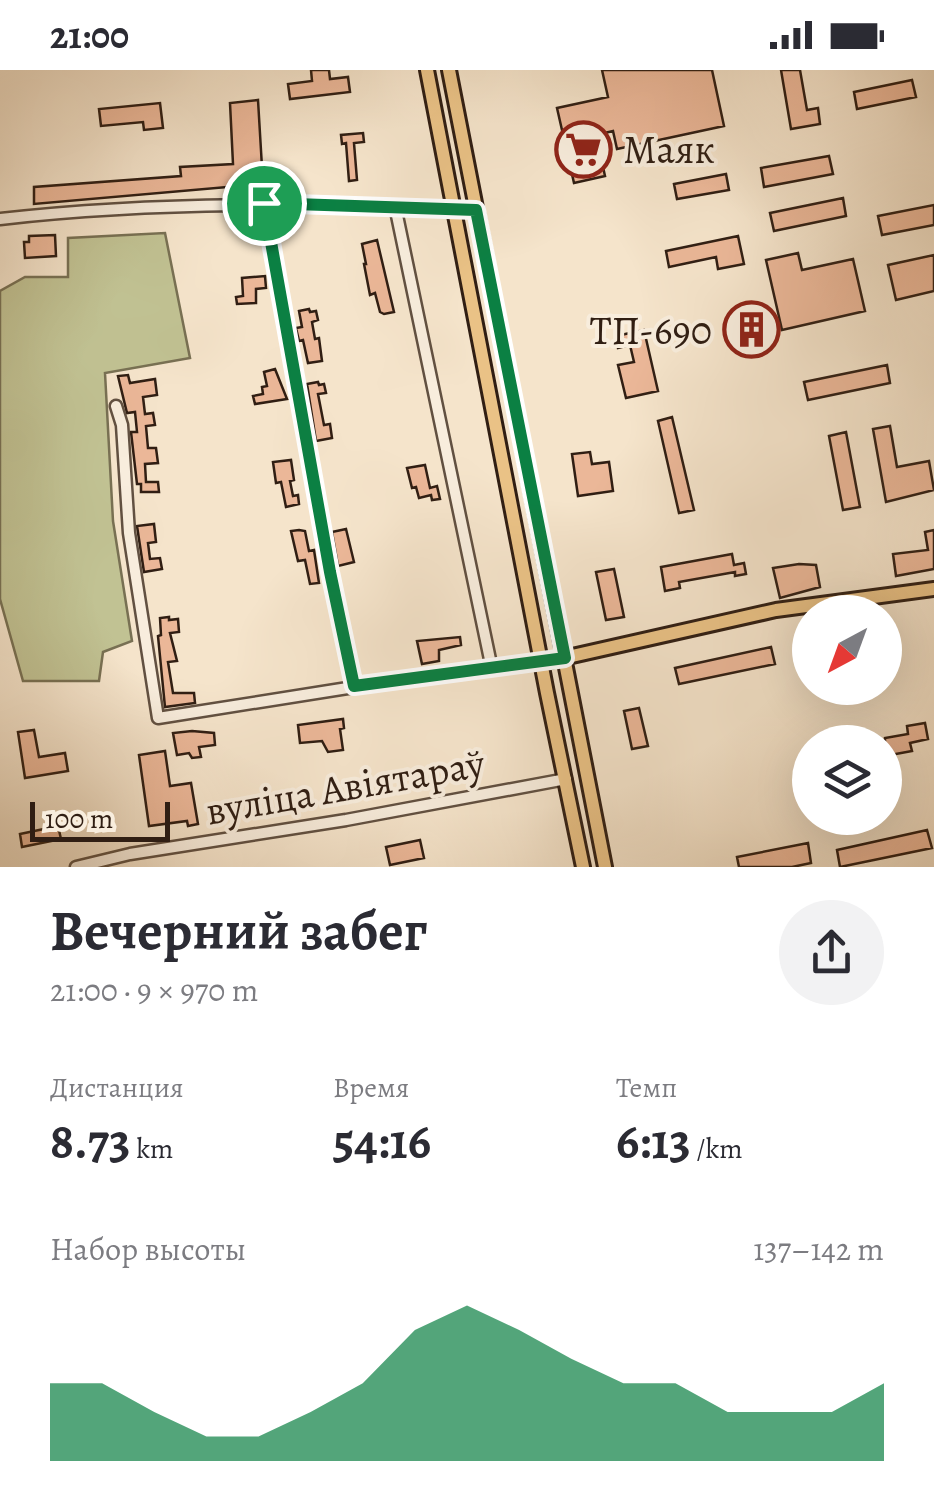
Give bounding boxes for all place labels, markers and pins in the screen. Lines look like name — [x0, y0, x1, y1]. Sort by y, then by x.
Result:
supermarket icon: Маяк — [554, 119, 614, 179]
place label: Маяк — [623, 122, 715, 177]
pin — [222, 161, 307, 246]
building icon: ТП-690 — [721, 300, 781, 360]
place label: ТП-690 — [590, 303, 712, 358]

